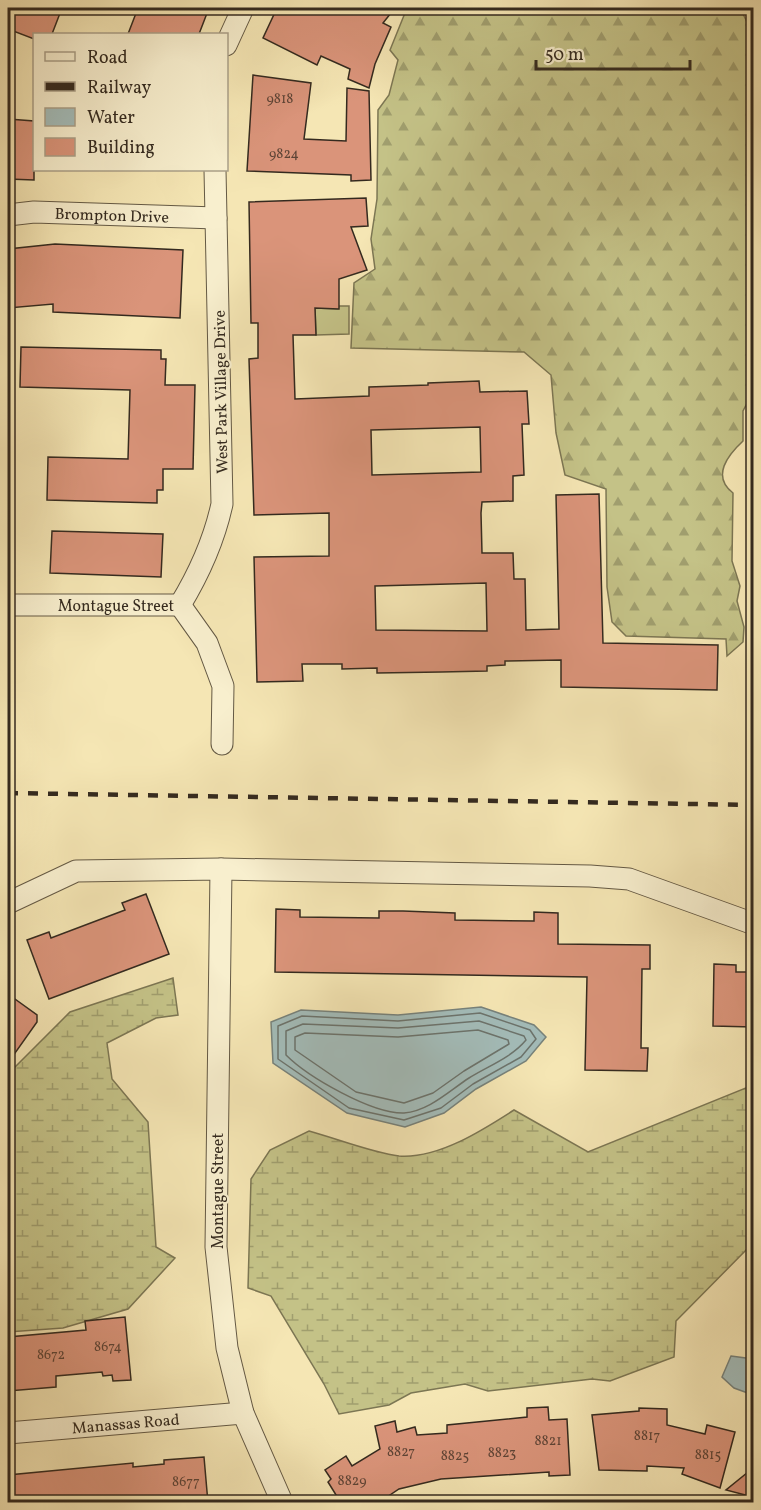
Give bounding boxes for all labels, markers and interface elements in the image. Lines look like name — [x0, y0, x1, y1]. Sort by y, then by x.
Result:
legend — [33, 33, 228, 171]
scale bar — [536, 33, 690, 71]
text: 50 m — [545, 43, 584, 68]
text: Road — [87, 46, 128, 71]
text: Railway — [87, 76, 151, 101]
house number: 9818 — [267, 90, 293, 109]
text: Water — [87, 106, 135, 131]
text: Building — [87, 136, 155, 161]
house number: 9824 — [269, 145, 299, 164]
street label: Brompton Drive — [54, 204, 169, 229]
street label: West Park Village Drive — [210, 310, 234, 474]
street label: Montague Street — [58, 596, 175, 618]
street label: Montague Street — [208, 1133, 230, 1249]
house number: 8674 — [94, 1338, 122, 1357]
house number: 8672 — [37, 1346, 65, 1365]
street label: Manassas Road — [71, 1409, 181, 1441]
house number: 8817 — [634, 1427, 660, 1446]
house number: 8821 — [534, 1432, 562, 1451]
house number: 8827 — [387, 1443, 415, 1462]
house number: 8823 — [488, 1444, 516, 1463]
house number: 8815 — [695, 1446, 721, 1465]
house number: 8825 — [441, 1447, 469, 1466]
house number: 8829 — [338, 1472, 366, 1491]
house number: 8677 — [172, 1473, 200, 1492]

